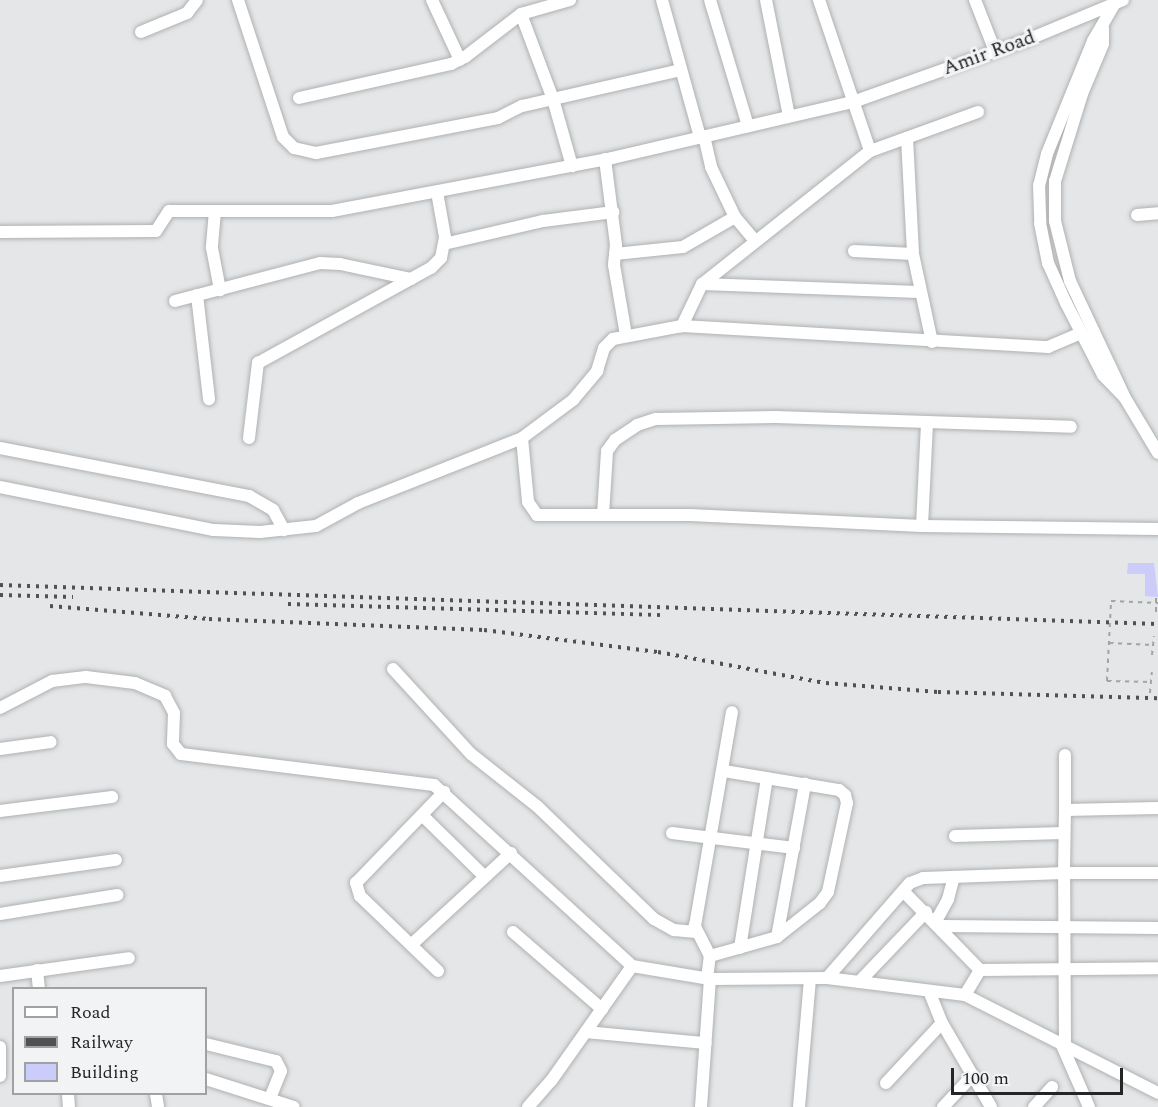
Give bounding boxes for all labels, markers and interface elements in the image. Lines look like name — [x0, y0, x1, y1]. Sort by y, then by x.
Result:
street label: Amir Road — [940, 25, 1038, 81]
legend — [12, 987, 207, 1095]
text: Road — [70, 999, 111, 1026]
text: Railway — [70, 1029, 133, 1056]
scale bar — [954, 1056, 1126, 1094]
text: Building — [70, 1059, 139, 1086]
text: 100 m — [962, 1065, 1009, 1092]

